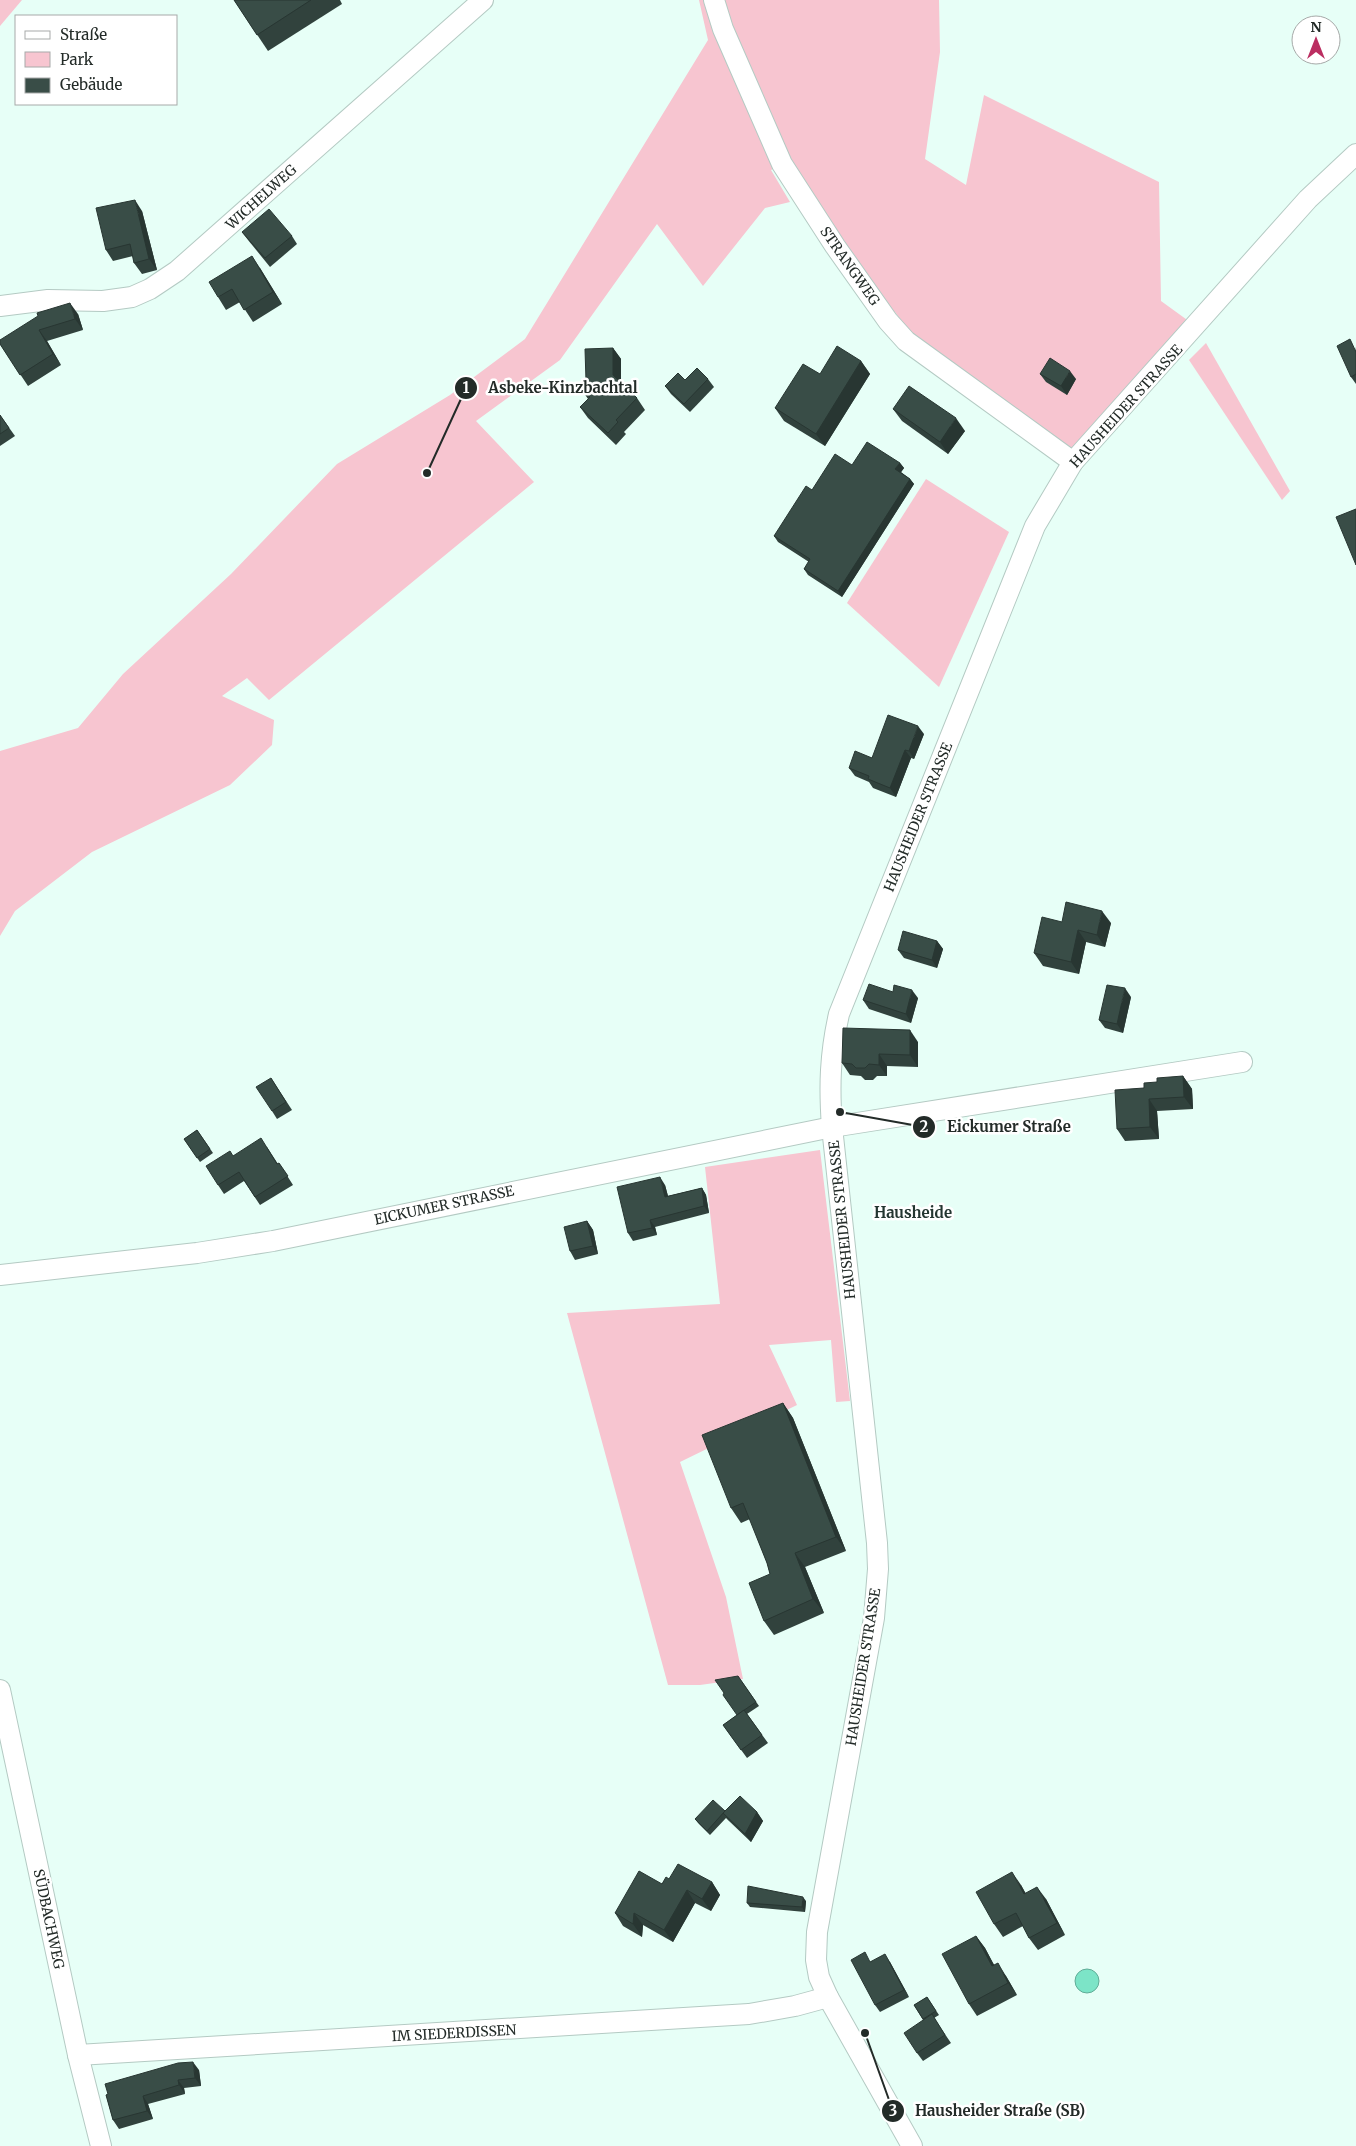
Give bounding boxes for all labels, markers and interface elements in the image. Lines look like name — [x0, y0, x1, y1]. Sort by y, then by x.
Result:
legend — [15, 15, 178, 105]
north arrow — [1291, 15, 1341, 65]
text: N — [1310, 18, 1322, 36]
text: Straße — [60, 25, 107, 44]
text: Park — [60, 50, 94, 69]
text: Gebäude — [60, 75, 123, 94]
street label: WICHELWEG — [221, 160, 300, 234]
street label: STRANGWEG — [816, 223, 884, 309]
street label: HAUSHEIDER STRASSE — [1066, 341, 1186, 471]
callout: Asbeke-Kinzbachtal — [454, 373, 648, 403]
text: 1 — [463, 378, 470, 397]
text: Asbeke-Kinzbachtal — [487, 378, 638, 397]
street label: HAUSHEIDER STRASSE — [880, 740, 956, 894]
callout: Eickumer Straße — [912, 1112, 1080, 1142]
text: 2 — [920, 1117, 929, 1136]
text: Eickumer Straße — [947, 1117, 1071, 1136]
street label: HAUSHEIDER STRASSE — [825, 1140, 859, 1300]
street label: EICKUMER STRASSE — [373, 1181, 516, 1229]
district label: Hausheide — [874, 1203, 952, 1222]
street label: HAUSHEIDER STRASSE — [842, 1587, 884, 1747]
street label: SÜDBACHWEG — [30, 1867, 68, 1971]
street label: IM SIEDERDISSEN — [391, 2021, 517, 2045]
callout: Hausheider Straße (SB) — [880, 2096, 1095, 2126]
text: 3 — [889, 2101, 897, 2120]
text: Hausheider Straße (SB) — [915, 2101, 1085, 2120]

